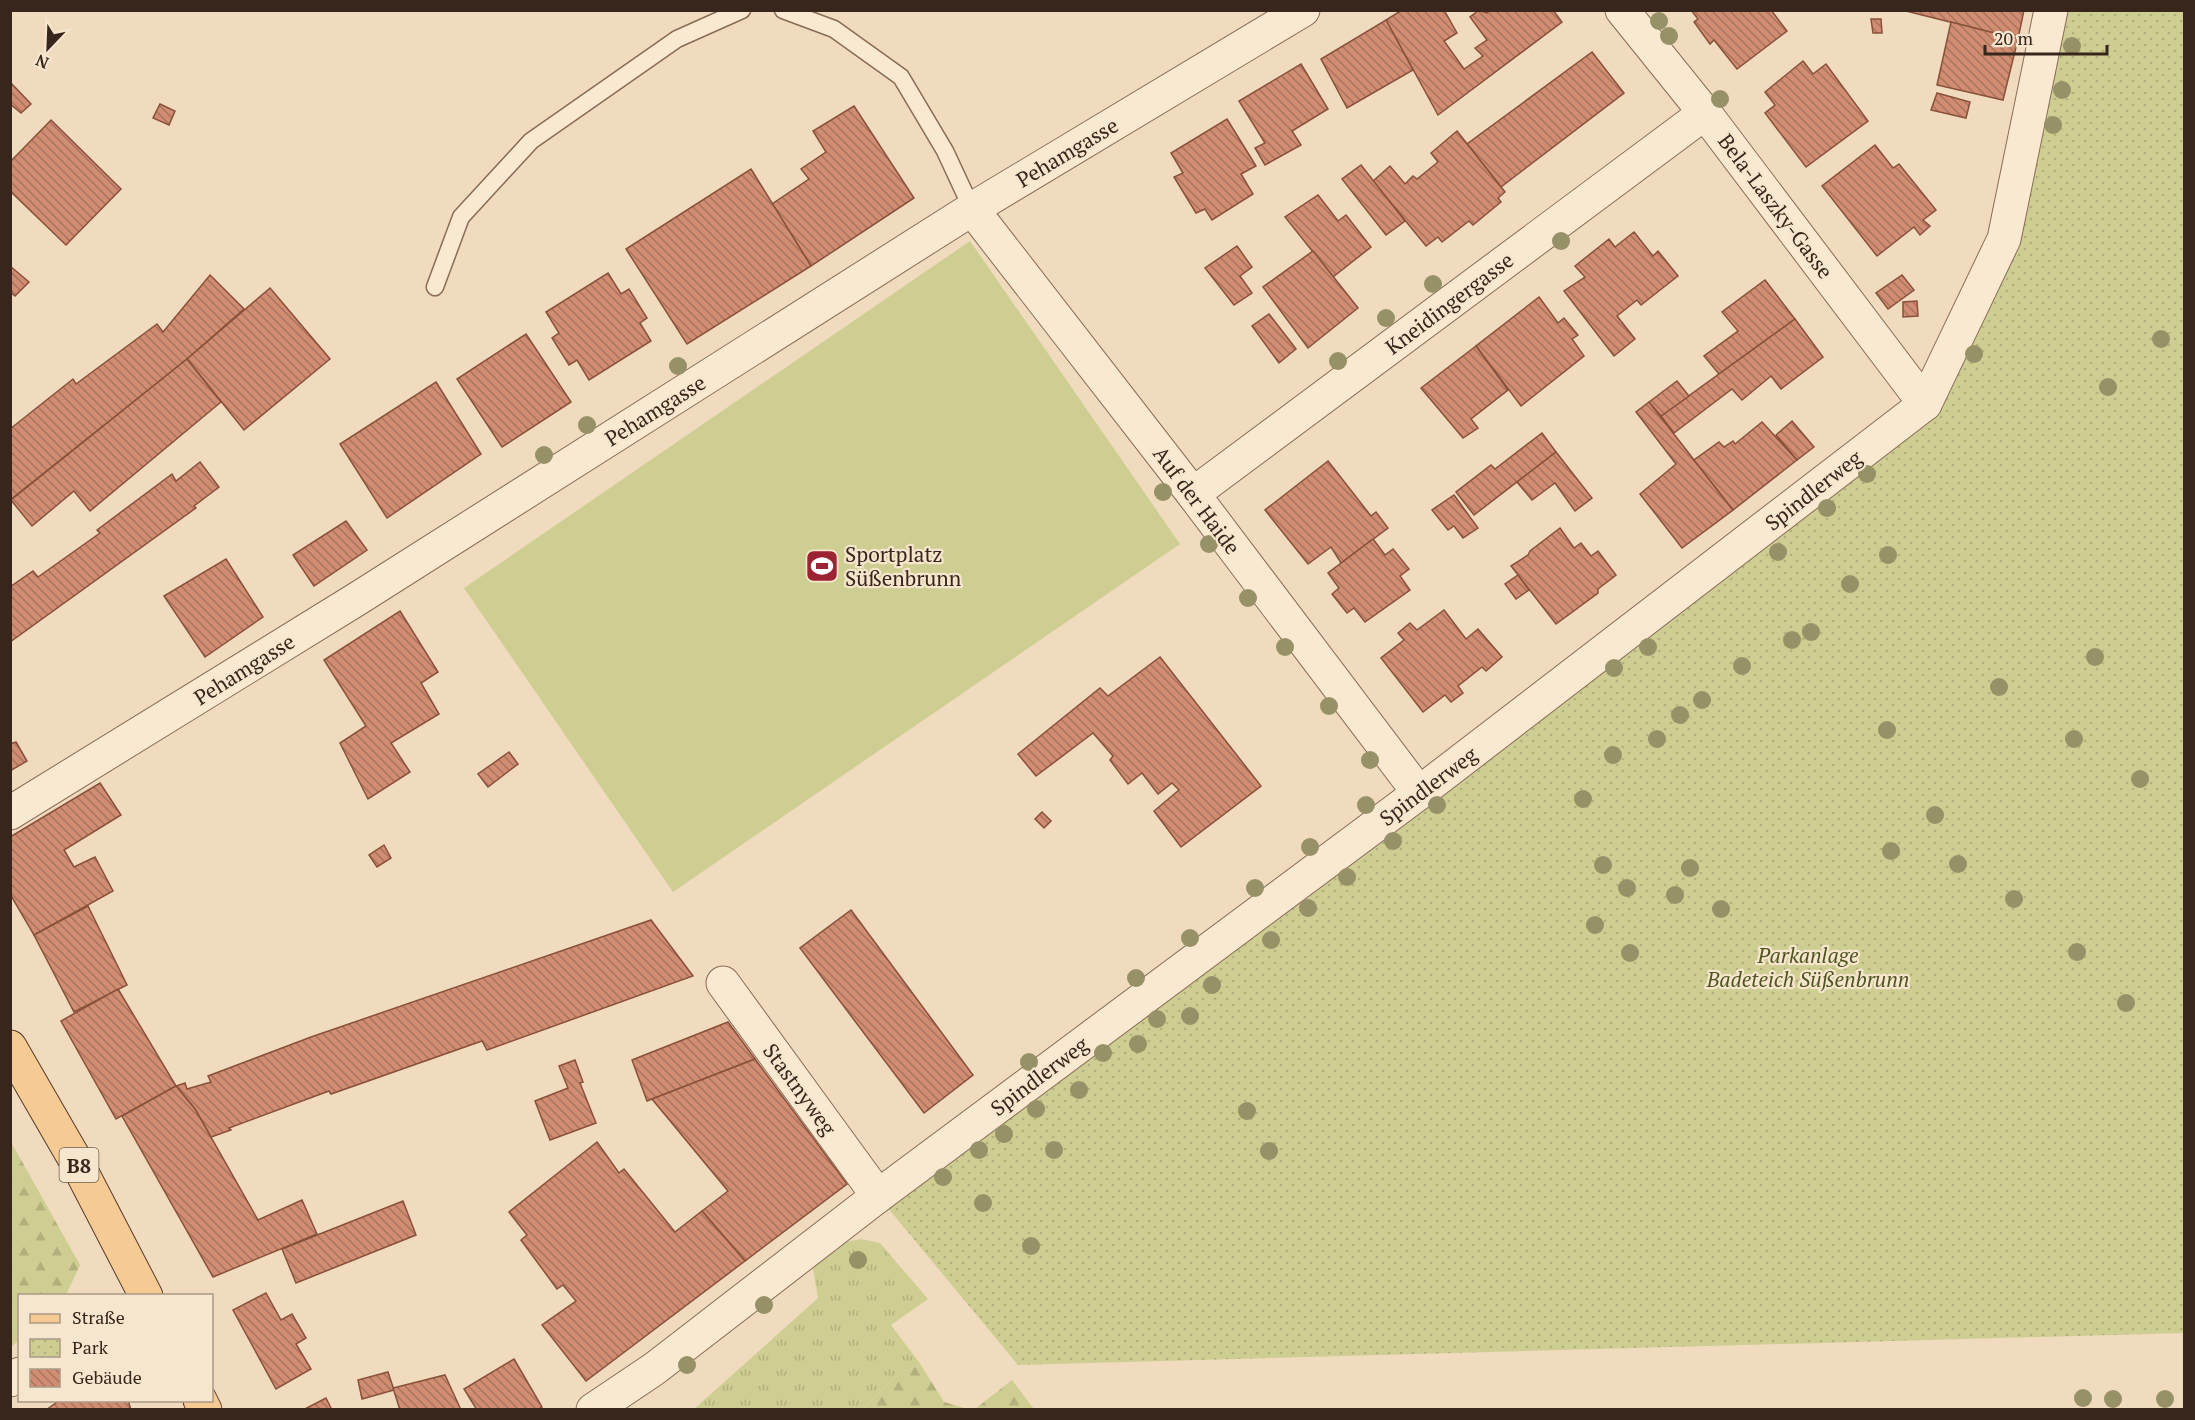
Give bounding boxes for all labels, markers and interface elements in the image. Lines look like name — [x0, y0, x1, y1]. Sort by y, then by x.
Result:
north arrow — [18, 18, 78, 78]
scale bar — [1985, 18, 2106, 56]
text: 20 m — [1994, 26, 2034, 50]
text: N — [32, 49, 52, 74]
street label: Pehamgasse — [1011, 111, 1123, 193]
street label: Bela-Laszky-Gasse — [1712, 128, 1840, 284]
street label: Kneidingergasse — [1379, 246, 1519, 360]
street label: Pehamgasse — [599, 368, 711, 452]
street label: Auf der Haide — [1147, 440, 1247, 560]
street label: Spindlerweg — [1759, 443, 1868, 537]
place label: Sportplatz Süßenbrunn — [845, 540, 962, 592]
sports icon: Sportplatz Süßenbrunn — [804, 548, 840, 584]
street label: Pehamgasse — [188, 627, 300, 711]
street label: Spindlerweg — [1373, 740, 1483, 832]
park label: Parkanlage Badeteich Süßenbrunn — [1706, 941, 1909, 993]
street label: Spindlerweg — [984, 1030, 1094, 1122]
street label: Stastnyweg — [757, 1038, 843, 1141]
road number: B8 — [60, 1148, 98, 1182]
legend — [18, 1294, 213, 1402]
text: Straße — [72, 1305, 125, 1329]
text: Park — [72, 1335, 109, 1359]
text: Gebäude — [72, 1365, 142, 1389]

